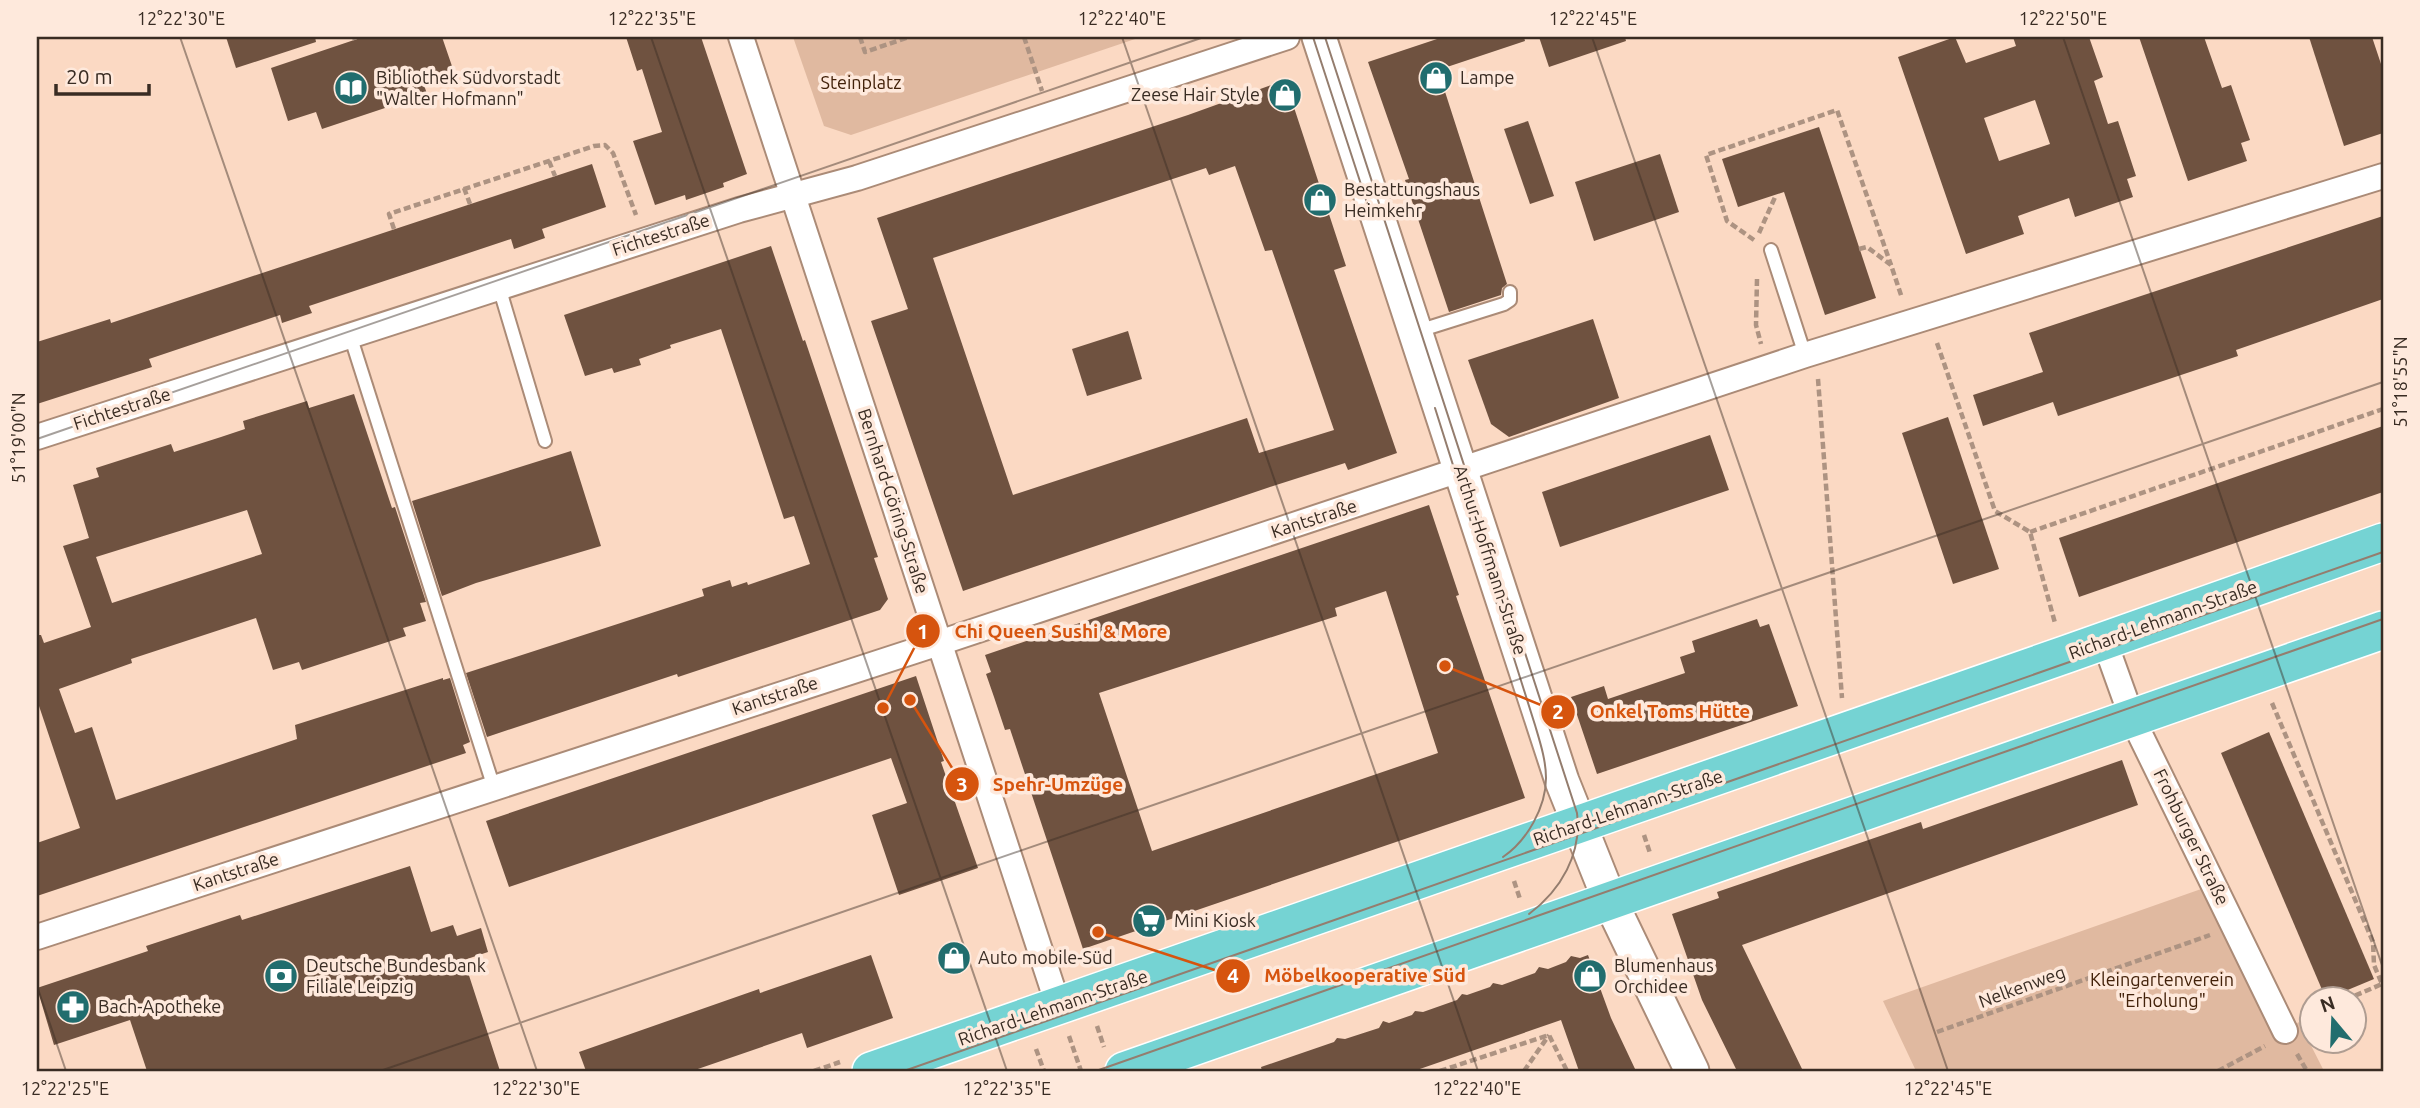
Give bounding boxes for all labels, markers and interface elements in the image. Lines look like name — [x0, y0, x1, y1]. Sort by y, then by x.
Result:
text: 12°22'30"E — [137, 8, 225, 28]
text: 12°22'35"E — [608, 8, 696, 28]
text: 12°22'40"E — [1078, 8, 1166, 28]
text: 12°22'45"E — [1549, 8, 1637, 28]
text: 12°22'50"E — [2019, 8, 2107, 28]
scale bar — [56, 52, 149, 96]
shop icon: Lampe — [1417, 59, 1455, 97]
text: 20 m — [66, 64, 113, 88]
place label: Bibliothek Südvorstadt "Walter Hofmann" — [376, 67, 561, 108]
place label: Lampe — [1460, 67, 1514, 87]
library icon: Bibliothek Südvorstadt "Walter Hofmann" — [332, 69, 370, 107]
park label: Steinplatz — [821, 72, 901, 92]
shop icon: Zeese Hair Style — [1266, 76, 1304, 114]
place label: Zeese Hair Style — [1131, 84, 1260, 104]
place label: Bestattungshaus Heimkehr — [1344, 179, 1480, 220]
shop icon: Bestattungshaus Heimkehr — [1301, 181, 1339, 219]
street label: Fichtestraße — [609, 209, 712, 259]
text: 51°18'55"N — [2390, 336, 2410, 428]
street label: Fichtestraße — [70, 383, 173, 433]
text: 51°19'00"N — [8, 392, 28, 484]
street label: Bernhard-Göring-Straße — [855, 406, 933, 596]
street label: Arthur-Hoffmann-Straße — [1451, 462, 1531, 657]
street label: Kantstraße — [1268, 495, 1359, 541]
street label: Richard-Lehmann-Straße — [2066, 576, 2260, 663]
callout: Chi Queen Sushi & More — [906, 611, 1182, 651]
text: 1 — [917, 619, 929, 643]
text: Chi Queen Sushi & More — [955, 620, 1168, 642]
street label: Kantstraße — [729, 672, 820, 718]
callout: Onkel Toms Hütte — [1541, 692, 1764, 732]
text: 2 — [1552, 699, 1564, 723]
text: Onkel Toms Hütte — [1590, 700, 1750, 722]
callout: Spehr-Umzüge — [944, 764, 1137, 804]
street label: Richard-Lehmann-Straße — [1530, 765, 1725, 849]
street label: Frohburger Straße — [2150, 765, 2234, 908]
text: 3 — [956, 772, 968, 796]
text: Spehr-Umzüge — [993, 773, 1123, 795]
street label: Kantstraße — [190, 848, 281, 894]
supermarket icon: Mini Kiosk — [1130, 902, 1168, 940]
place label: Mini Kiosk — [1174, 910, 1256, 930]
shop icon: Auto mobile-Süd — [935, 939, 973, 977]
place label: Auto mobile-Süd — [978, 947, 1113, 967]
place label: Deutsche Bundesbank Filiale Leipzig — [306, 955, 486, 996]
place label: Blumenhaus Orchidee — [1614, 955, 1714, 996]
callout: Möbelkooperative Süd — [1216, 956, 1480, 996]
bank icon: Deutsche Bundesbank Filiale Leipzig — [262, 957, 300, 995]
shop icon: Blumenhaus Orchidee — [1571, 957, 1609, 995]
street label: Nelkenweg — [1976, 961, 2068, 1011]
text: 4 — [1227, 963, 1239, 987]
text: Möbelkooperative Süd — [1264, 964, 1466, 986]
street label: Richard-Lehmann-Straße — [955, 965, 1150, 1049]
park label: Kleingartenverein "Erholung" — [2090, 969, 2234, 1010]
north arrow — [2298, 986, 2368, 1056]
pharmacy icon: Bach-Apotheke — [54, 988, 92, 1026]
text: N — [2317, 991, 2338, 1017]
place label: Bach-Apotheke — [98, 996, 221, 1016]
text: 12°22'25"E — [21, 1078, 109, 1098]
text: 12°22'30"E — [492, 1078, 580, 1098]
text: 12°22'35"E — [963, 1078, 1051, 1098]
text: 12°22'40"E — [1433, 1078, 1521, 1098]
text: 12°22'45"E — [1904, 1078, 1992, 1098]

